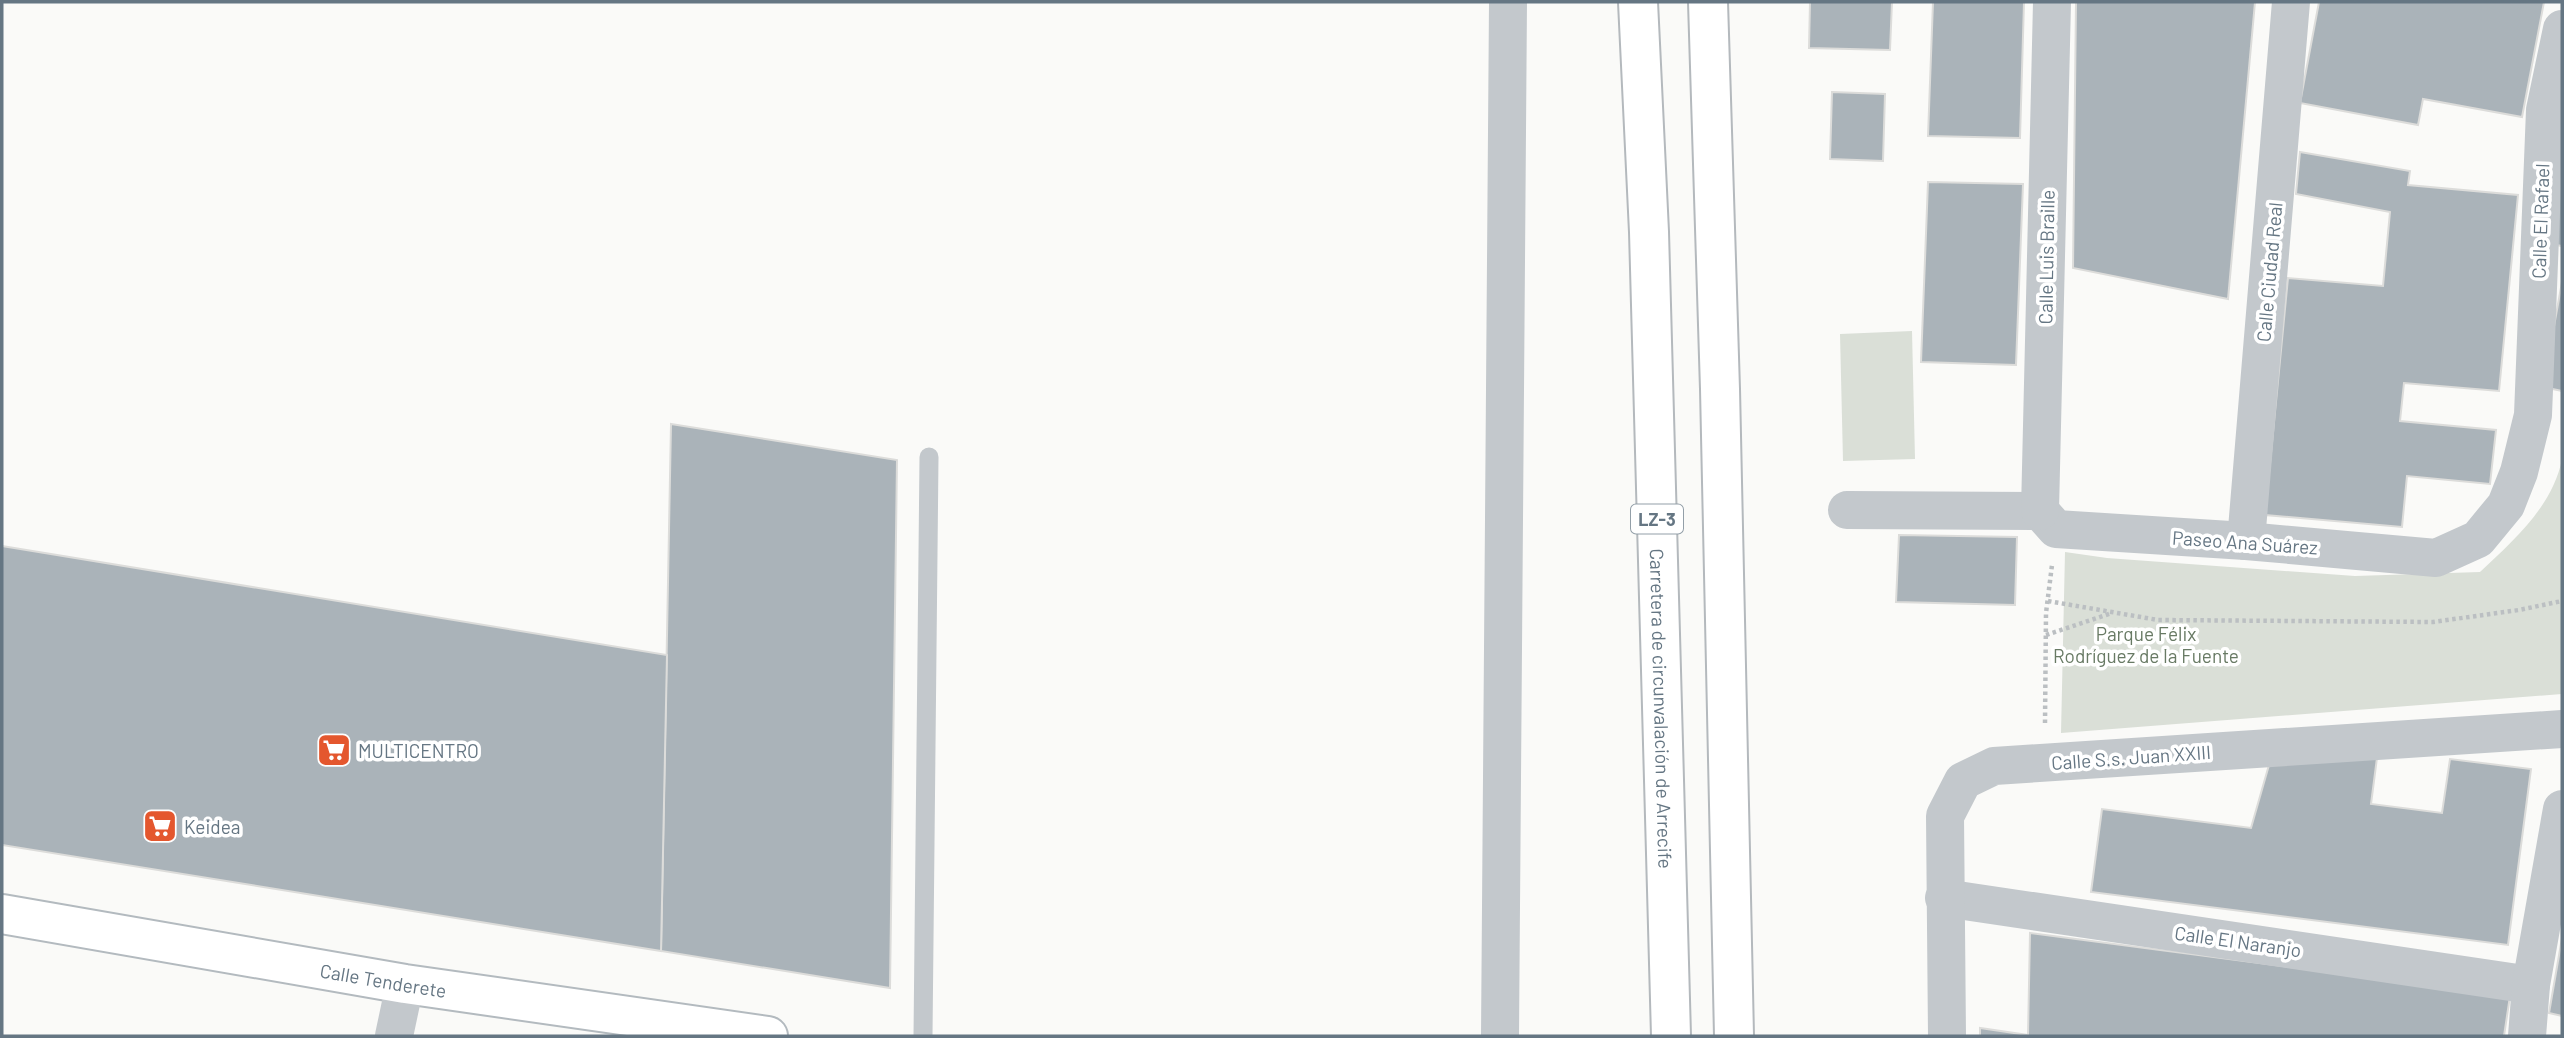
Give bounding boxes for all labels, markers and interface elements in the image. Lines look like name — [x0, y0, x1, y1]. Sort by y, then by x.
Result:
street label: Calle El Rafael — [2526, 163, 2554, 279]
street label: Calle Luis Braille — [2033, 189, 2059, 325]
street label: Calle Ciudad Real — [2251, 201, 2287, 343]
road number: LZ-3 — [1631, 504, 1683, 534]
street label: Paseo Ana Suárez — [2171, 525, 2319, 559]
street label: Carretera de circunvalación de Arrecife — [1646, 548, 1678, 869]
park label: Parque Félix Rodríguez de la Fuente — [2053, 622, 2239, 667]
supermarket icon: MULTICENTRO — [315, 731, 353, 769]
place label: MULTICENTRO — [358, 739, 479, 762]
street label: Calle S.s. Juan XXIII — [2050, 740, 2212, 774]
supermarket icon: Keidea — [141, 807, 179, 845]
place label: Keidea — [184, 815, 240, 838]
street label: Calle El Naranjo — [2173, 921, 2303, 961]
street label: Calle Tenderete — [318, 958, 448, 1001]

